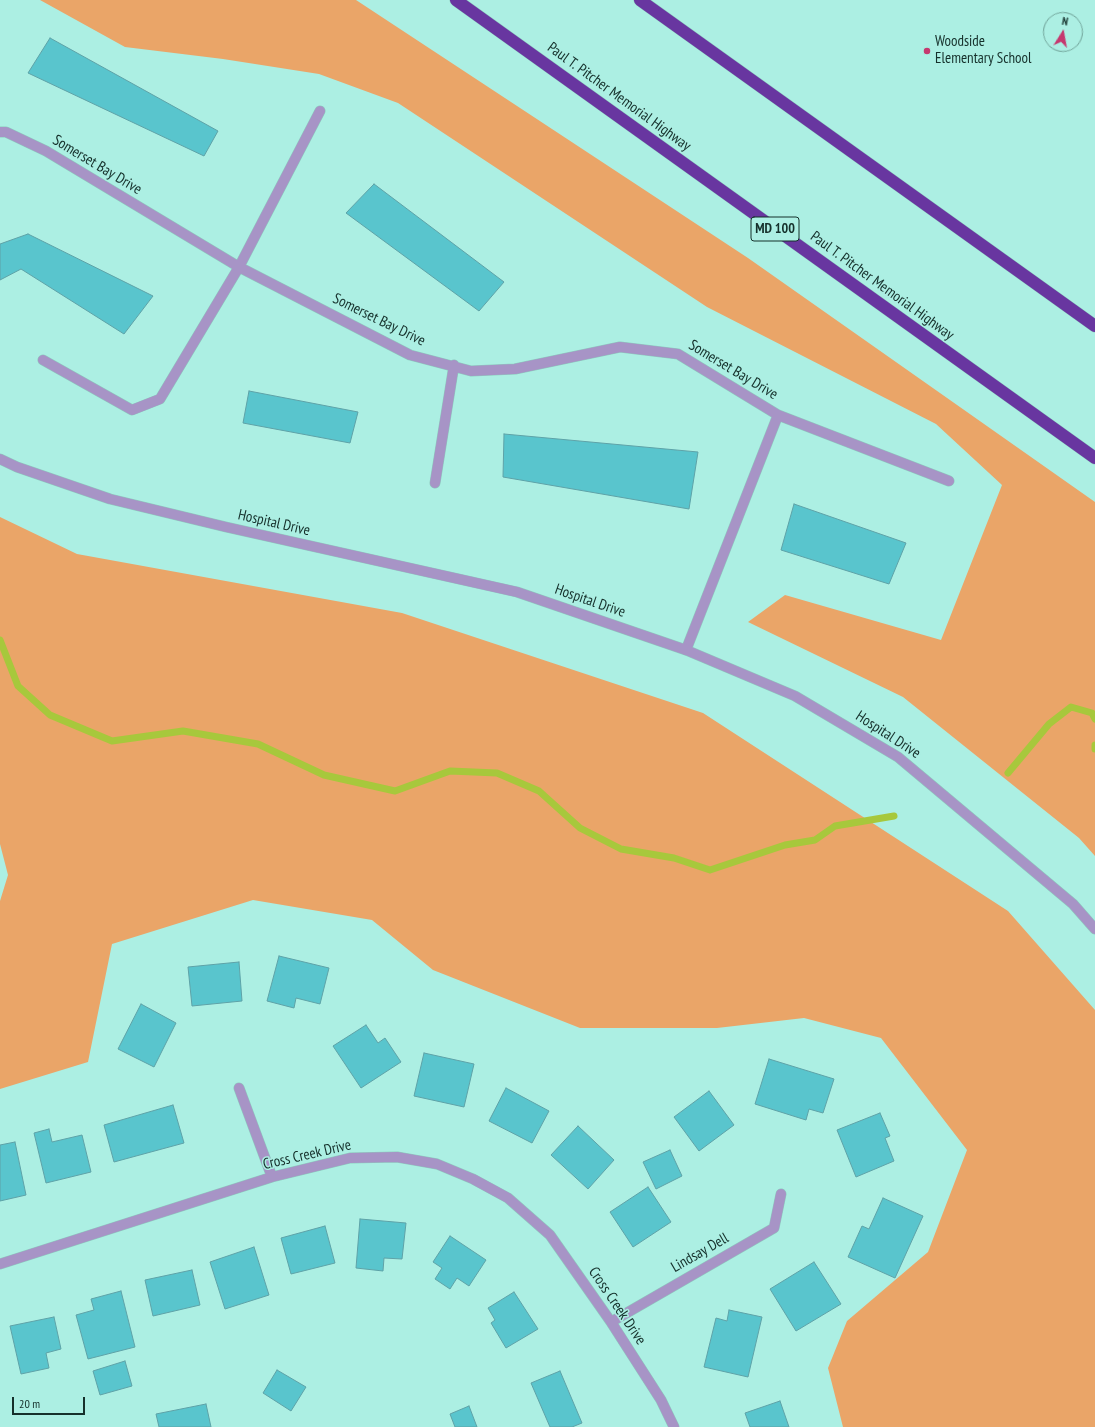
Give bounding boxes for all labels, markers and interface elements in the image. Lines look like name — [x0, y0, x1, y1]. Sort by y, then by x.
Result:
north arrow — [1043, 12, 1083, 52]
text: N — [1061, 14, 1069, 29]
place label: Woodside Elementary School — [935, 33, 1032, 68]
street label: Paul T. Pitcher Memorial Highway — [544, 39, 694, 155]
marker: Woodside Elementary School — [922, 46, 932, 56]
street label: Somerset Bay Drive — [49, 131, 145, 199]
road number: MD 100 — [751, 217, 799, 241]
street label: Paul T. Pitcher Memorial Highway — [807, 228, 957, 344]
street label: Somerset Bay Drive — [330, 290, 428, 350]
street label: Somerset Bay Drive — [685, 336, 781, 404]
street label: Hospital Drive — [236, 506, 312, 540]
street label: Hospital Drive — [552, 581, 628, 621]
street label: Hospital Drive — [852, 707, 924, 763]
street label: Cross Creek Drive — [261, 1136, 353, 1174]
street label: Lindsay Dell — [668, 1229, 732, 1277]
street label: Cross Creek Drive — [584, 1264, 650, 1348]
scale bar — [14, 1389, 87, 1415]
text: 20 m — [19, 1396, 40, 1411]

